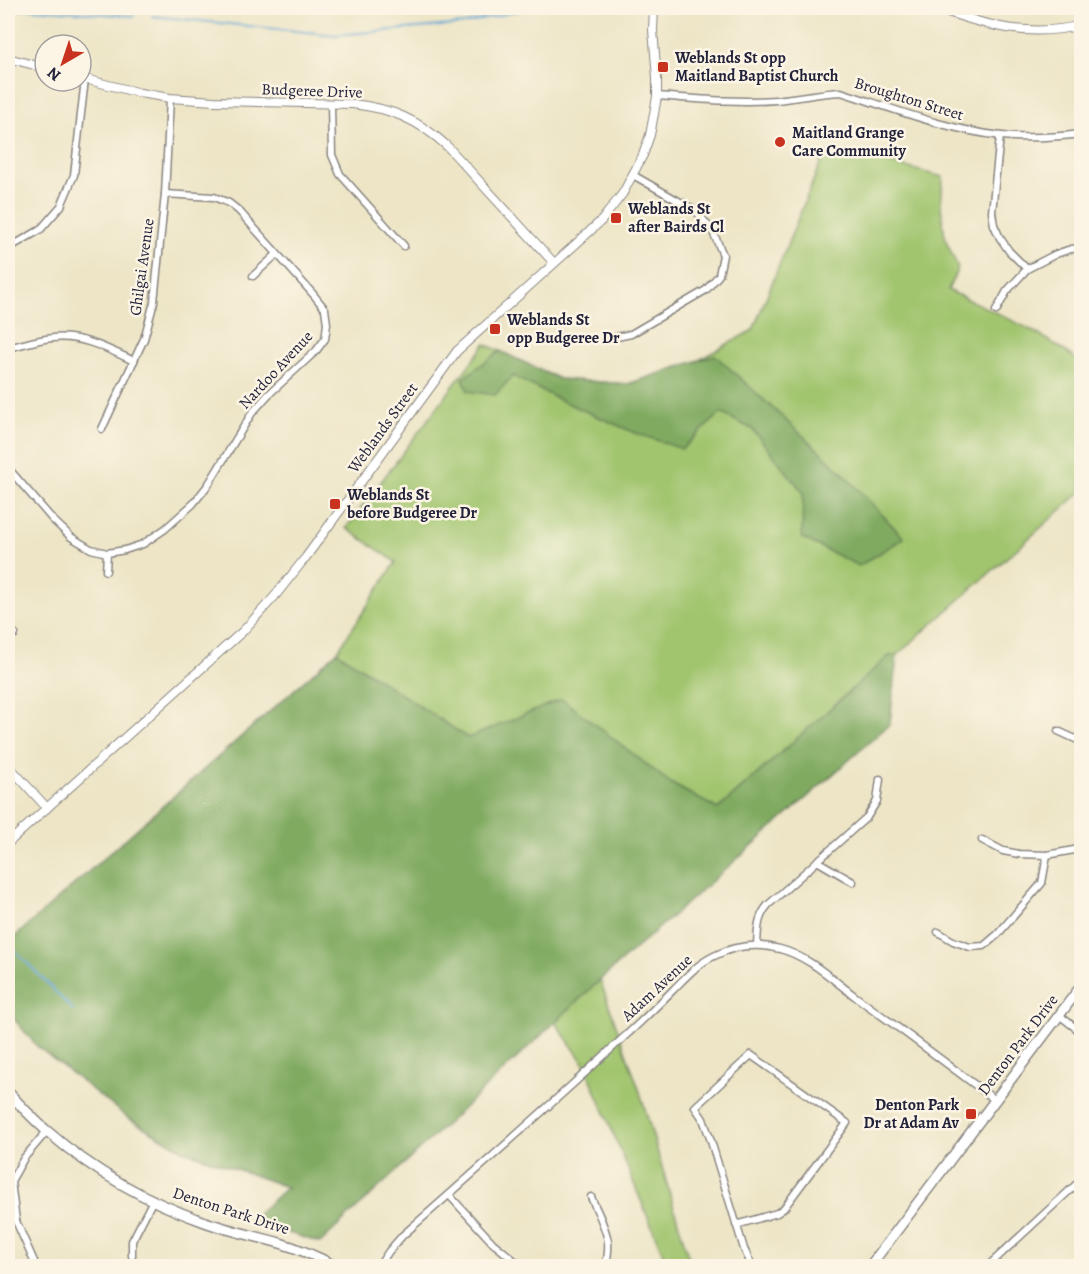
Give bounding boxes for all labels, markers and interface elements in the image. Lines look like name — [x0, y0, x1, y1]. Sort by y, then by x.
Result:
north arrow — [33, 33, 93, 93]
place label: Weblands St opp Maitland Baptist Church — [674, 47, 839, 87]
marker: Weblands St opp Maitland Baptist Church — [656, 60, 670, 74]
text: N — [42, 61, 66, 86]
street label: Broughton Street — [852, 72, 966, 126]
street label: Budgeree Drive — [261, 78, 363, 104]
place label: Maitland Grange Care Community — [792, 122, 907, 162]
marker: Maitland Grange Care Community — [773, 135, 787, 149]
place label: Weblands St after Bairds Cl — [627, 198, 725, 238]
marker: Weblands St after Bairds Cl — [609, 211, 623, 225]
street label: Ghilgai Avenue — [124, 217, 160, 317]
place label: Weblands St opp Budgeree Dr — [506, 309, 620, 349]
marker: Weblands St opp Budgeree Dr — [488, 322, 502, 336]
street label: Nardoo Avenue — [234, 326, 318, 414]
street label: Weblands Street — [342, 378, 423, 478]
place label: Weblands St before Budgeree Dr — [346, 484, 478, 524]
marker: Weblands St before Budgeree Dr — [328, 497, 342, 511]
street label: Adam Avenue — [616, 950, 697, 1027]
street label: Denton Park Drive — [973, 990, 1063, 1100]
place label: Denton Park Dr at Adam Av — [864, 1094, 960, 1134]
marker: Denton Park Dr at Adam Av — [964, 1107, 978, 1121]
street label: Denton Park Drive — [170, 1182, 292, 1240]

